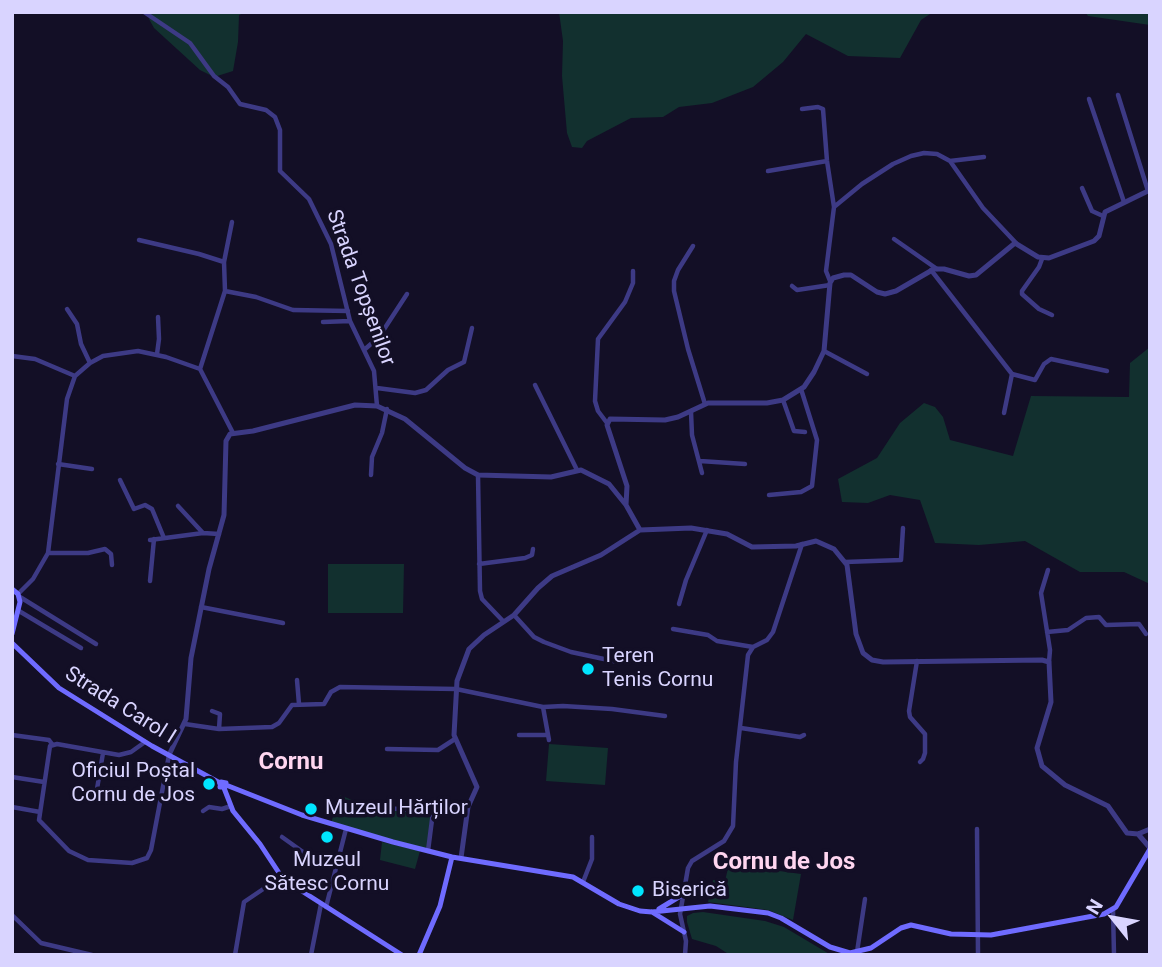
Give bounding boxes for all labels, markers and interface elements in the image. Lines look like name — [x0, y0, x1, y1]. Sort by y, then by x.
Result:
street label: Strada Topșenilor — [320, 207, 400, 369]
place label: Teren Tenis Cornu — [602, 644, 713, 694]
marker: Teren Tenis Cornu — [580, 661, 596, 677]
street label: Strada Carol I — [60, 662, 180, 750]
district label: Cornu — [259, 749, 323, 777]
place label: Oficiul Poștal Cornu de Jos — [71, 759, 195, 809]
marker: Oficiul Poștal Cornu de Jos — [201, 776, 217, 792]
place label: Muzeul Hărților — [325, 796, 468, 822]
marker: Muzeul Hărților — [303, 801, 319, 817]
marker: Muzeul Sătesc Cornu — [319, 829, 335, 845]
place label: Muzeul Sătesc Cornu — [265, 848, 389, 898]
district label: Cornu de Jos — [713, 849, 855, 877]
place label: Biserică — [652, 878, 727, 904]
marker: Biserică — [630, 883, 646, 899]
north arrow — [1078, 883, 1148, 953]
text: N — [1081, 895, 1108, 919]

